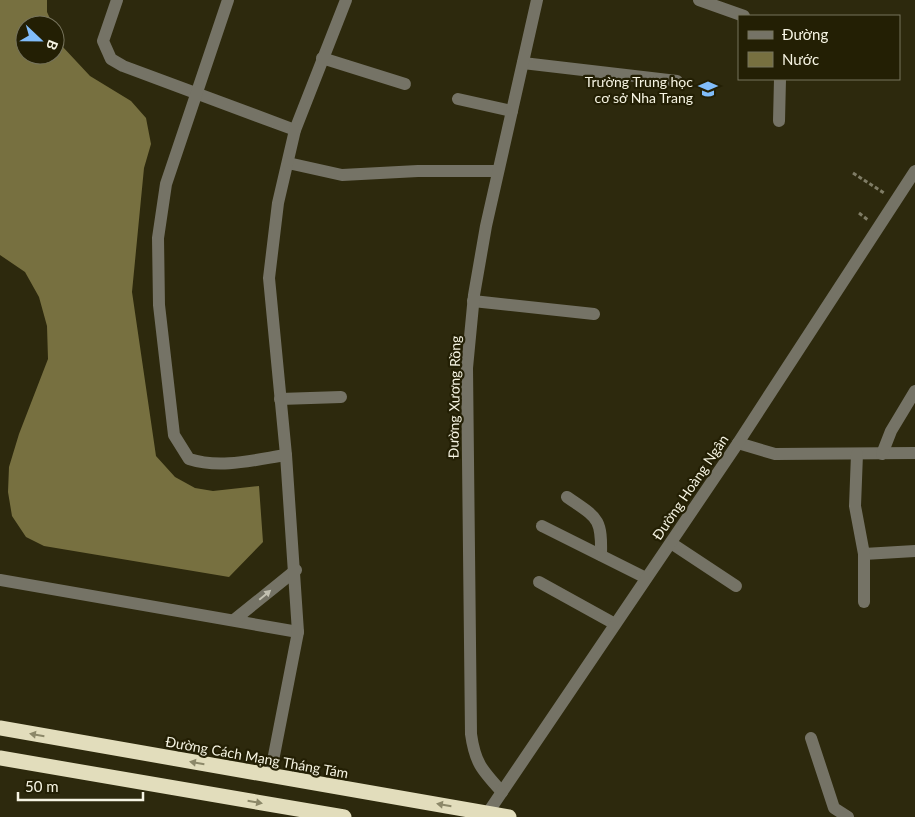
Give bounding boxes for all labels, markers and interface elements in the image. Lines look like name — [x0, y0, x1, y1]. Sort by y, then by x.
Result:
north arrow — [15, 15, 65, 65]
legend — [738, 15, 900, 80]
text: Đường — [782, 25, 828, 43]
text: B — [43, 38, 62, 53]
text: Nước — [782, 50, 819, 68]
place label: Trường Trung học cơ sở Nha Trang — [585, 73, 693, 106]
school or university icon: Trường Trung học cơ sở Nha Trang — [697, 78, 719, 100]
street label: Đường Xương Rồng — [444, 335, 464, 459]
street label: Đường Hoàng Ngân — [648, 431, 732, 543]
one-way arrow — [259, 590, 271, 601]
one-way arrow — [29, 730, 45, 738]
street label: Đường Cách Mạng Tháng Tám — [164, 733, 350, 781]
one-way arrow — [189, 759, 205, 767]
scale bar — [18, 770, 142, 802]
text: 50 m — [25, 777, 59, 795]
one-way arrow — [247, 798, 263, 806]
one-way arrow — [435, 801, 451, 809]

